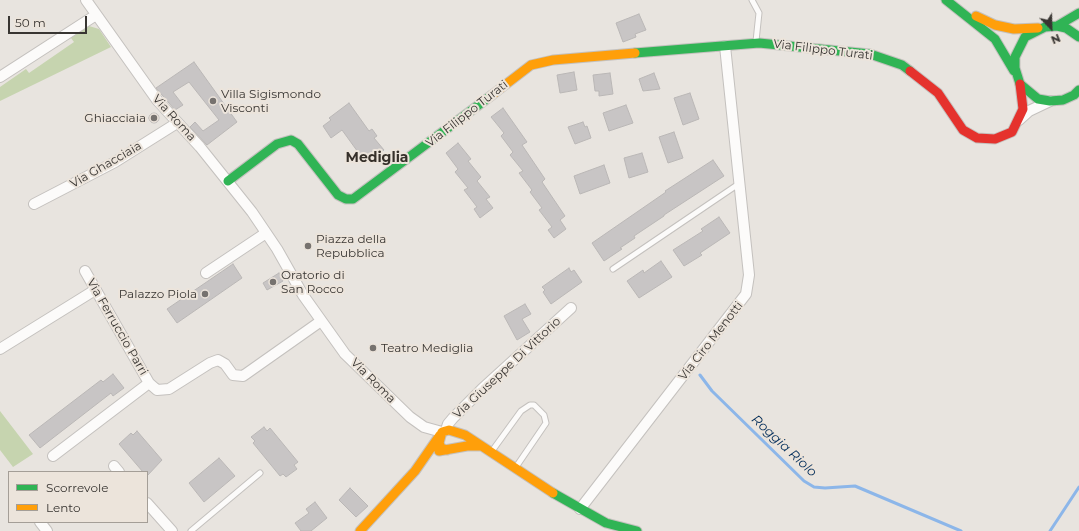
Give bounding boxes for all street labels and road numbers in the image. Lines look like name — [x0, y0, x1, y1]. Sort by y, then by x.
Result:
street label: Via Filippo Turati — [772, 37, 874, 63]
street label: Via Filippo Turati — [423, 78, 511, 150]
street label: Via Roma — [149, 92, 199, 144]
street label: Via Ghacciaia — [68, 139, 144, 191]
street label: Via Ferruccio Parri — [83, 276, 151, 378]
street label: Via Ciro Menotti — [676, 299, 746, 383]
street label: Via Giuseppe Di Vittorio — [450, 314, 564, 422]
street label: Via Roma — [348, 356, 398, 406]

